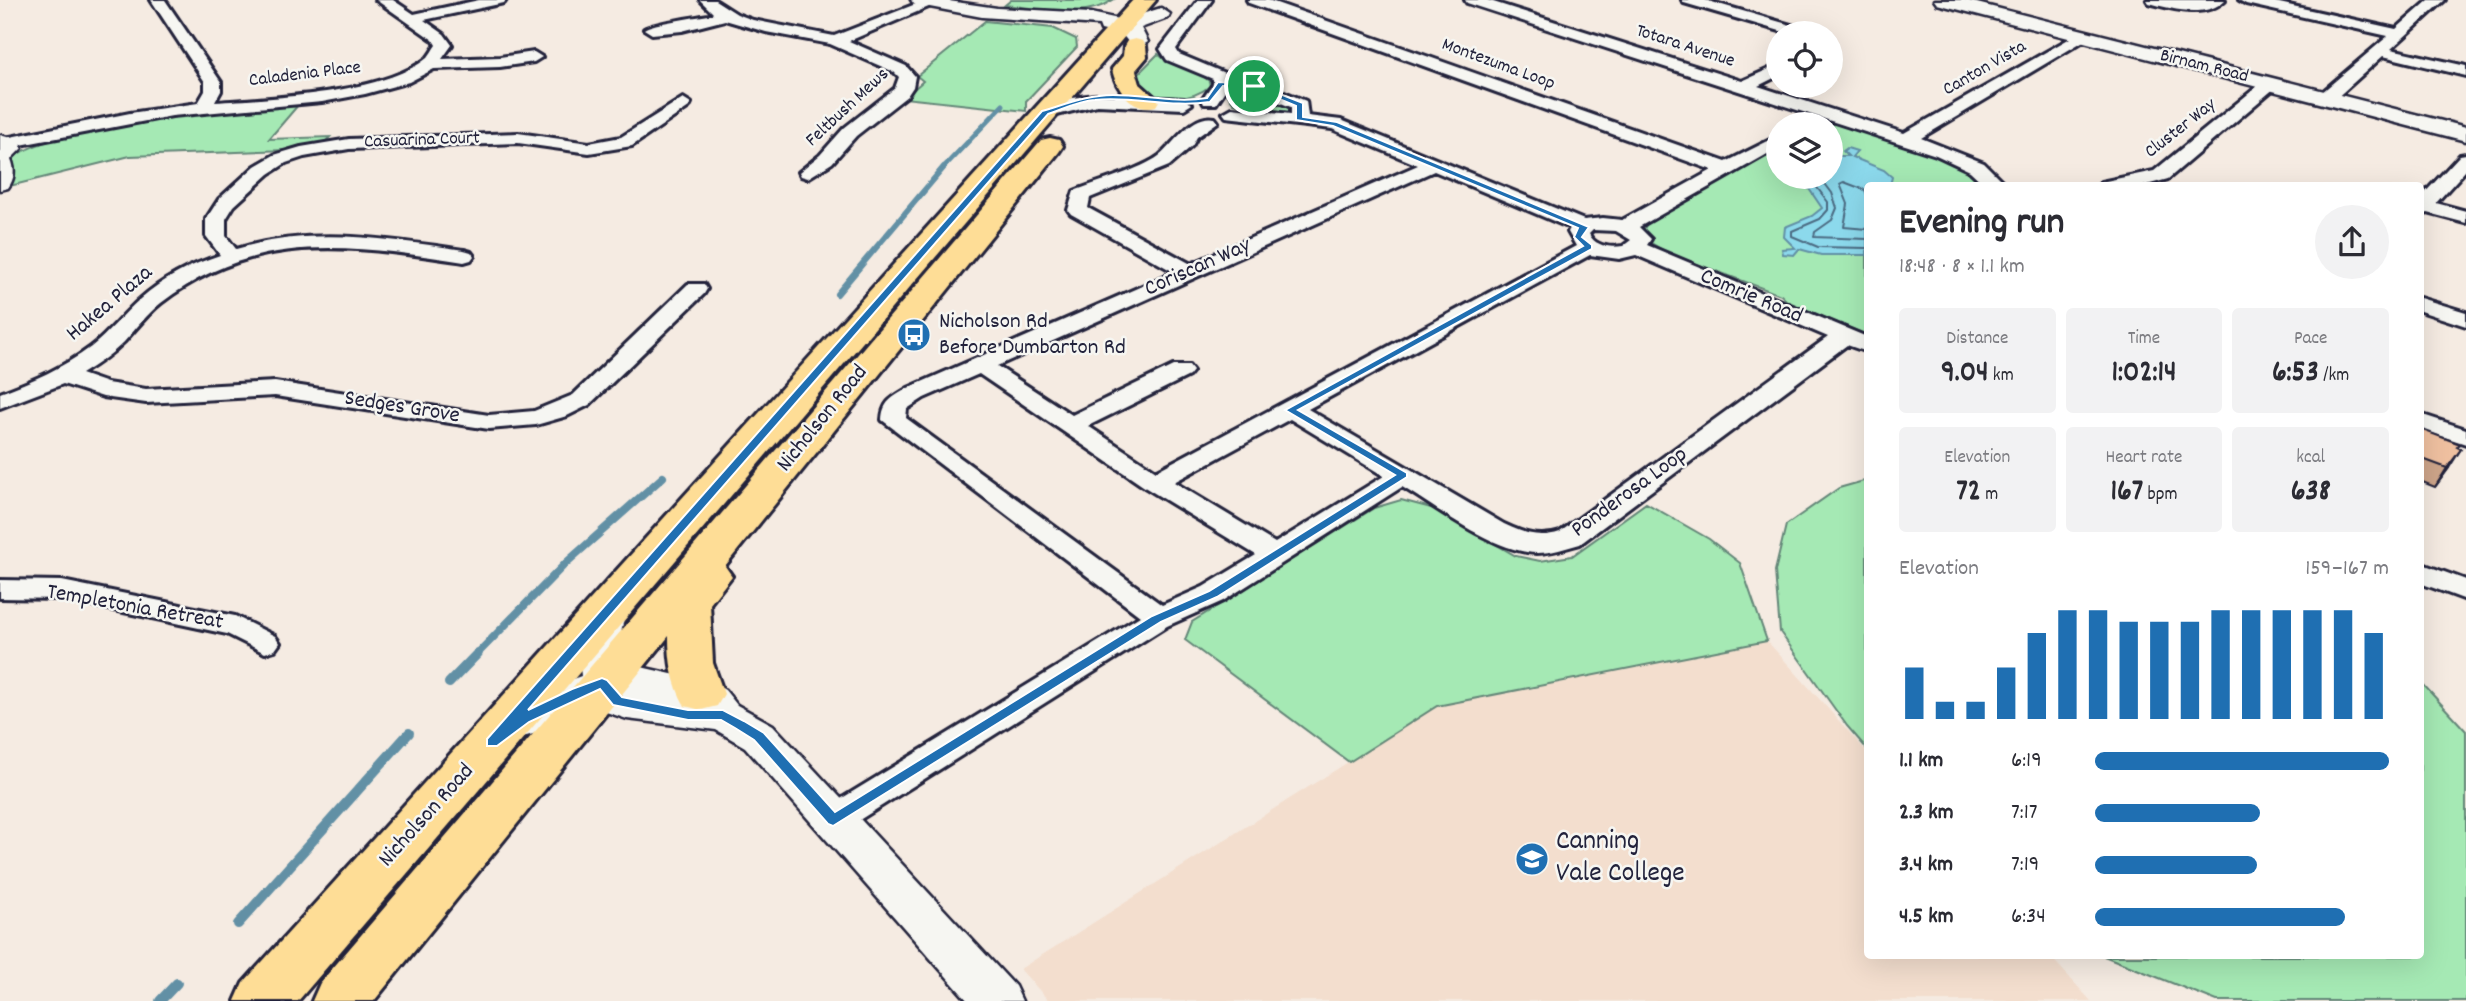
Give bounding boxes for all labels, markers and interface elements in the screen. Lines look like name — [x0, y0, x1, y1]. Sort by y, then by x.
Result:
street label: Totara Avenue — [1632, 18, 1738, 76]
map controls — [1766, 21, 1843, 189]
button: locate — [1766, 21, 1843, 98]
street label: Montezuma Loop — [1438, 32, 1558, 98]
street label: Canton Vista — [1938, 34, 2033, 104]
street label: Birnam Road — [2157, 43, 2251, 91]
street label: Caladenia Place — [247, 55, 363, 95]
pin — [1224, 56, 1284, 116]
street label: Feltbush Mews — [800, 62, 896, 154]
icon: arrive — [1235, 67, 1273, 105]
street label: Cluster Way — [2139, 92, 2223, 166]
button: layers — [1766, 112, 1843, 189]
street label: Casuarina Court — [364, 125, 480, 157]
text: Evening run — [1899, 197, 2064, 252]
button: share — [2315, 205, 2389, 279]
street label: Coriscan Way — [1140, 230, 1257, 306]
text: 18:48 · 8 × 1.1 km — [1899, 251, 2025, 284]
street label: Hakea Plaza — [59, 257, 162, 350]
street label: Comrie Road — [1695, 261, 1807, 333]
place label: Nicholson Rd Before Dumbarton Rd — [939, 306, 1126, 365]
bus stop icon: Nicholson Rd Before Dumbarton Rd — [895, 316, 933, 354]
text: Distance — [1946, 326, 2008, 353]
text: Time — [2128, 326, 2160, 353]
text: Pace — [2294, 326, 2327, 353]
text: 9.04 — [1941, 353, 1988, 396]
text: 1:02:14 — [2111, 353, 2177, 396]
text: 6:53 — [2272, 353, 2319, 396]
street label: Nicholson Road — [769, 358, 877, 480]
text: km — [1988, 363, 2014, 390]
text: /km — [2319, 363, 2349, 390]
street label: Sedges Grove — [342, 383, 462, 433]
street label: Ponderosa Loop — [1565, 439, 1695, 547]
text: Elevation — [1944, 445, 2010, 472]
text: Heart rate — [2106, 445, 2182, 472]
text: kcal — [2296, 445, 2325, 472]
text: 72 — [1956, 472, 1981, 515]
text: 167 — [2110, 472, 2143, 515]
text: 638 — [2291, 472, 2331, 515]
text: m — [1981, 482, 1998, 509]
text: bpm — [2143, 482, 2178, 509]
text: Elevation — [1899, 553, 1979, 586]
text: 159–167 m — [2305, 553, 2389, 586]
street label: Templetonia Retreat — [44, 576, 226, 640]
text: 1.1 km — [1899, 745, 1943, 778]
text: 6:19 — [2011, 745, 2042, 778]
street label: Nicholson Road — [371, 757, 483, 875]
text: 2.3 km — [1899, 797, 1954, 830]
text: 7:17 — [2011, 797, 2037, 830]
place label: Canning Vale College — [1556, 823, 1685, 895]
school or university icon: Canning Vale College — [1513, 840, 1551, 878]
text: 3.4 km — [1899, 849, 1953, 882]
text: 7:19 — [2011, 849, 2039, 882]
text: 4.5 km — [1899, 901, 1954, 934]
text: 6:34 — [2011, 901, 2046, 934]

